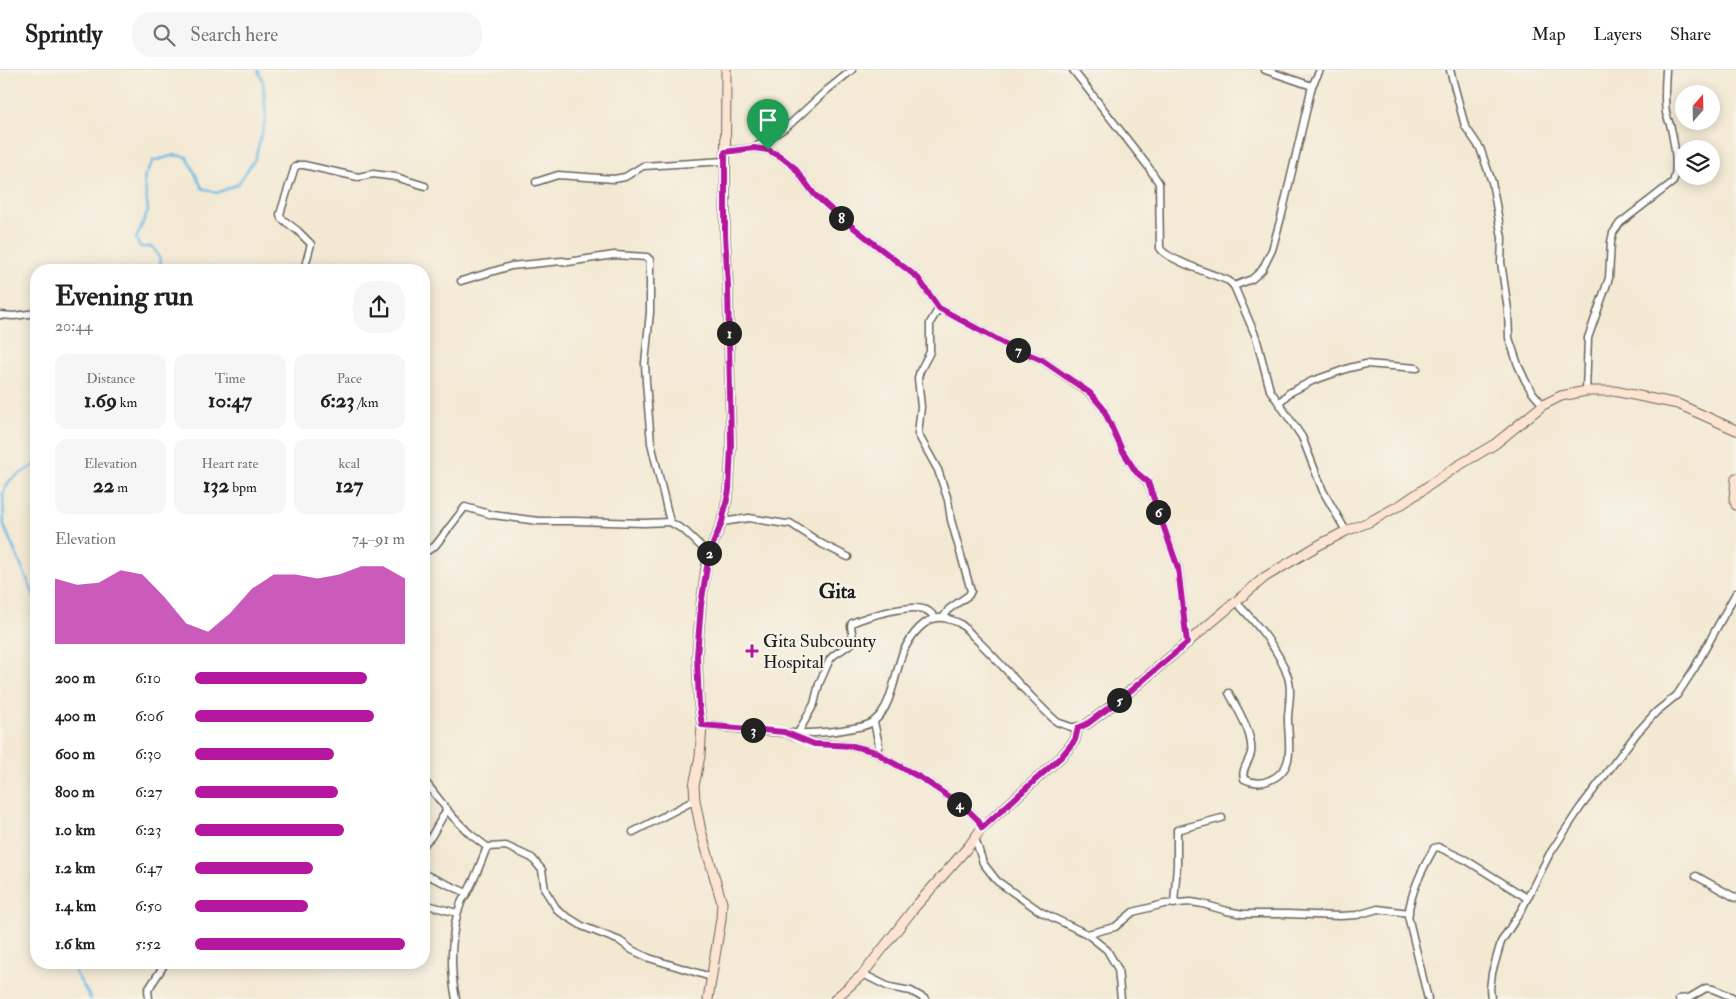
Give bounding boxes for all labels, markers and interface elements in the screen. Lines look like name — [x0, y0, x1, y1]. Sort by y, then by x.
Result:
search box — [132, 12, 482, 57]
text: Sprintly — [25, 19, 102, 50]
icon: search — [150, 21, 178, 49]
text: Search here — [190, 23, 278, 47]
text: Map — [1532, 23, 1566, 46]
text: Layers — [1594, 23, 1642, 46]
text: Share — [1670, 23, 1711, 46]
north arrow — [1675, 85, 1720, 130]
map controls — [1675, 85, 1720, 185]
pin — [747, 99, 789, 150]
icon: arrive — [754, 106, 782, 134]
button: layers — [1675, 140, 1720, 185]
pin: 8 — [828, 206, 854, 230]
text: 8 — [838, 210, 845, 227]
text: Evening run — [55, 279, 193, 314]
button: share — [353, 281, 405, 333]
text: 20:44 — [55, 316, 93, 336]
pin: 1 — [716, 320, 742, 346]
text: 1 — [727, 325, 732, 342]
pin: 7 — [1006, 338, 1030, 362]
text: 7 — [1015, 342, 1022, 359]
text: Distance — [86, 370, 135, 387]
text: Time — [215, 370, 245, 387]
text: Pace — [337, 370, 362, 387]
text: 1.69 — [84, 387, 117, 414]
text: 10:47 — [208, 387, 252, 414]
text: 6:23 — [320, 387, 355, 414]
text: km — [117, 394, 137, 411]
text: /km — [355, 394, 379, 411]
text: Elevation — [84, 455, 137, 472]
text: Heart rate — [201, 455, 258, 472]
text: kcal — [339, 455, 360, 472]
text: 22 — [93, 472, 114, 499]
text: 132 — [203, 472, 229, 499]
text: 127 — [335, 472, 363, 499]
text: m — [114, 479, 128, 496]
text: bpm — [229, 479, 257, 496]
pin: 6 — [1146, 500, 1170, 524]
text: 6 — [1155, 504, 1162, 521]
text: Elevation — [55, 529, 116, 549]
text: 74–91 m — [352, 529, 405, 549]
pin: 2 — [696, 540, 722, 566]
text: 2 — [706, 545, 713, 562]
district label: Gita — [819, 579, 856, 604]
place label: Gita Subcounty Hospital — [763, 630, 877, 674]
marker: Gita Subcounty Hospital — [745, 644, 759, 658]
text: 200 m — [55, 668, 95, 688]
text: 6:10 — [135, 668, 161, 688]
pin: 5 — [1106, 688, 1132, 712]
text: 5 — [1116, 692, 1123, 709]
text: 400 m — [55, 706, 96, 726]
text: 6:06 — [135, 706, 163, 726]
pin: 3 — [740, 718, 766, 742]
text: 3 — [751, 722, 756, 739]
text: 600 m — [55, 744, 95, 764]
text: 6:30 — [135, 744, 161, 764]
text: 800 m — [55, 782, 95, 802]
text: 6:27 — [135, 782, 162, 802]
pin: 4 — [946, 792, 972, 816]
text: 4 — [956, 796, 963, 813]
text: 1.0 km — [55, 820, 95, 840]
text: 6:23 — [135, 820, 161, 840]
text: 1.2 km — [55, 858, 95, 878]
text: 6:47 — [135, 858, 163, 878]
text: 1.4 km — [55, 896, 96, 916]
text: 6:50 — [135, 896, 162, 916]
text: 1.6 km — [55, 934, 95, 954]
text: 5:52 — [135, 934, 161, 954]

